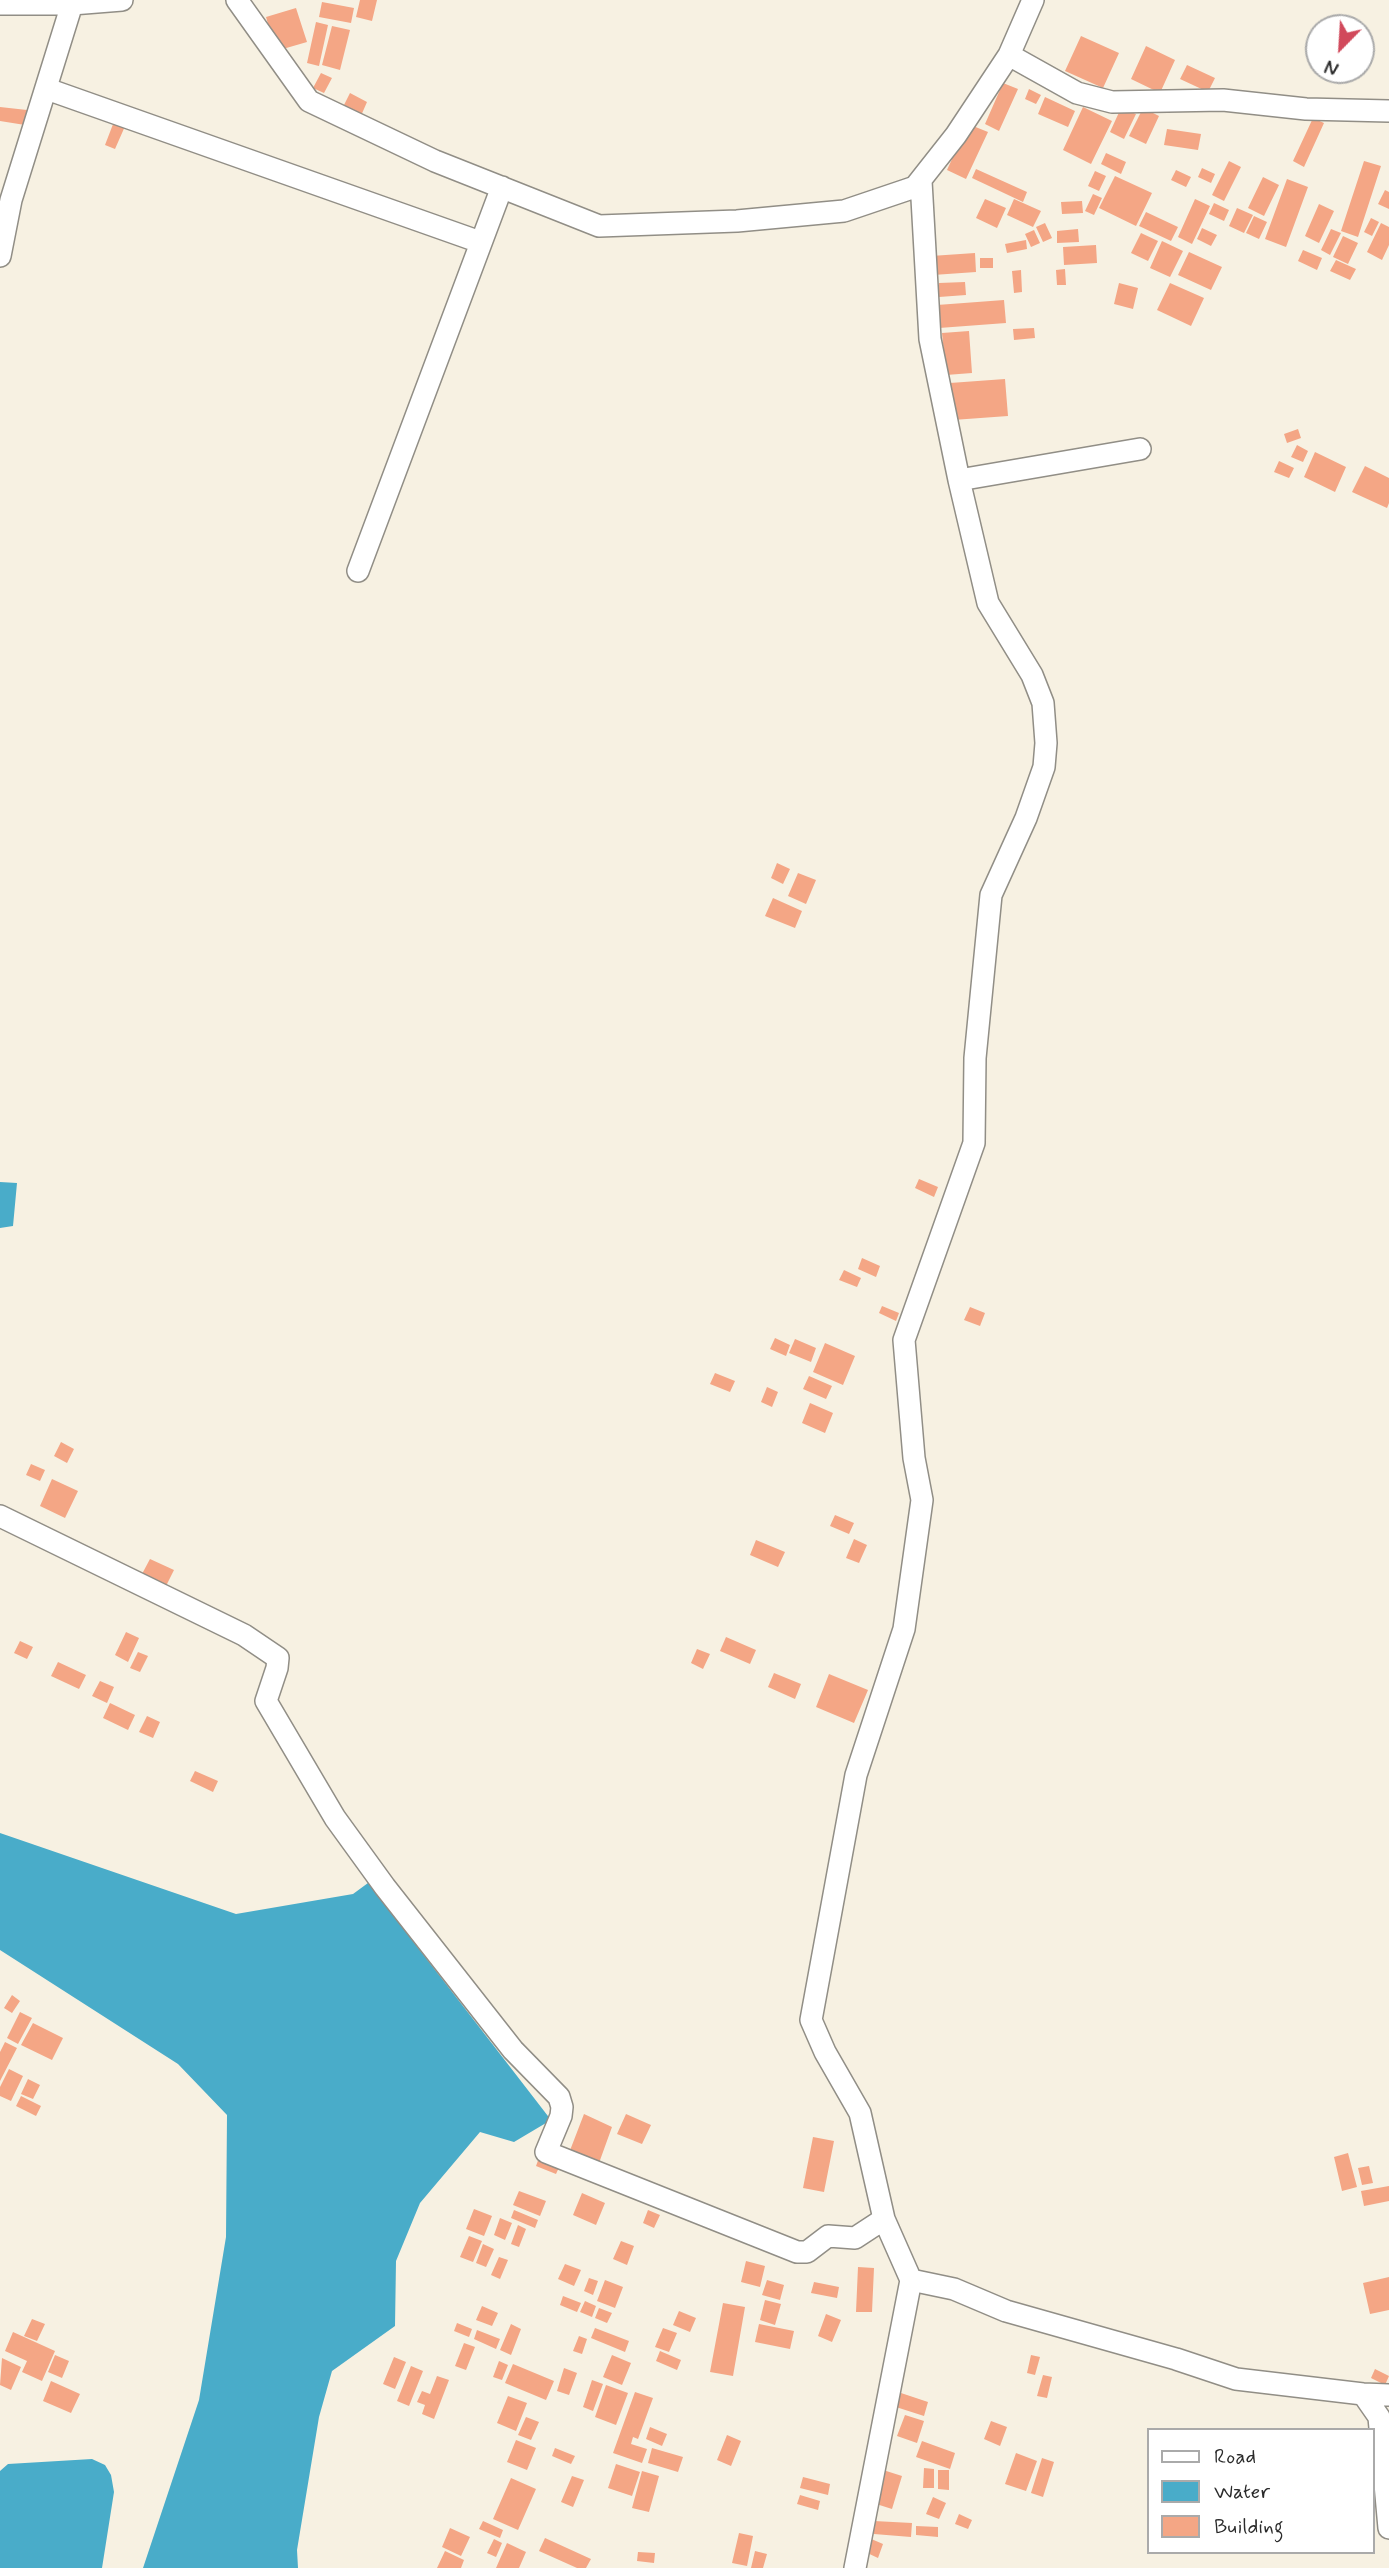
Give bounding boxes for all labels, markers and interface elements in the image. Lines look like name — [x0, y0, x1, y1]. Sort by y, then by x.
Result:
north arrow — [1305, 14, 1375, 84]
text: N — [1321, 53, 1343, 81]
legend — [1148, 2428, 1375, 2554]
text: Road — [1214, 2443, 1256, 2471]
text: Water — [1214, 2478, 1270, 2506]
text: Building — [1214, 2513, 1284, 2541]

